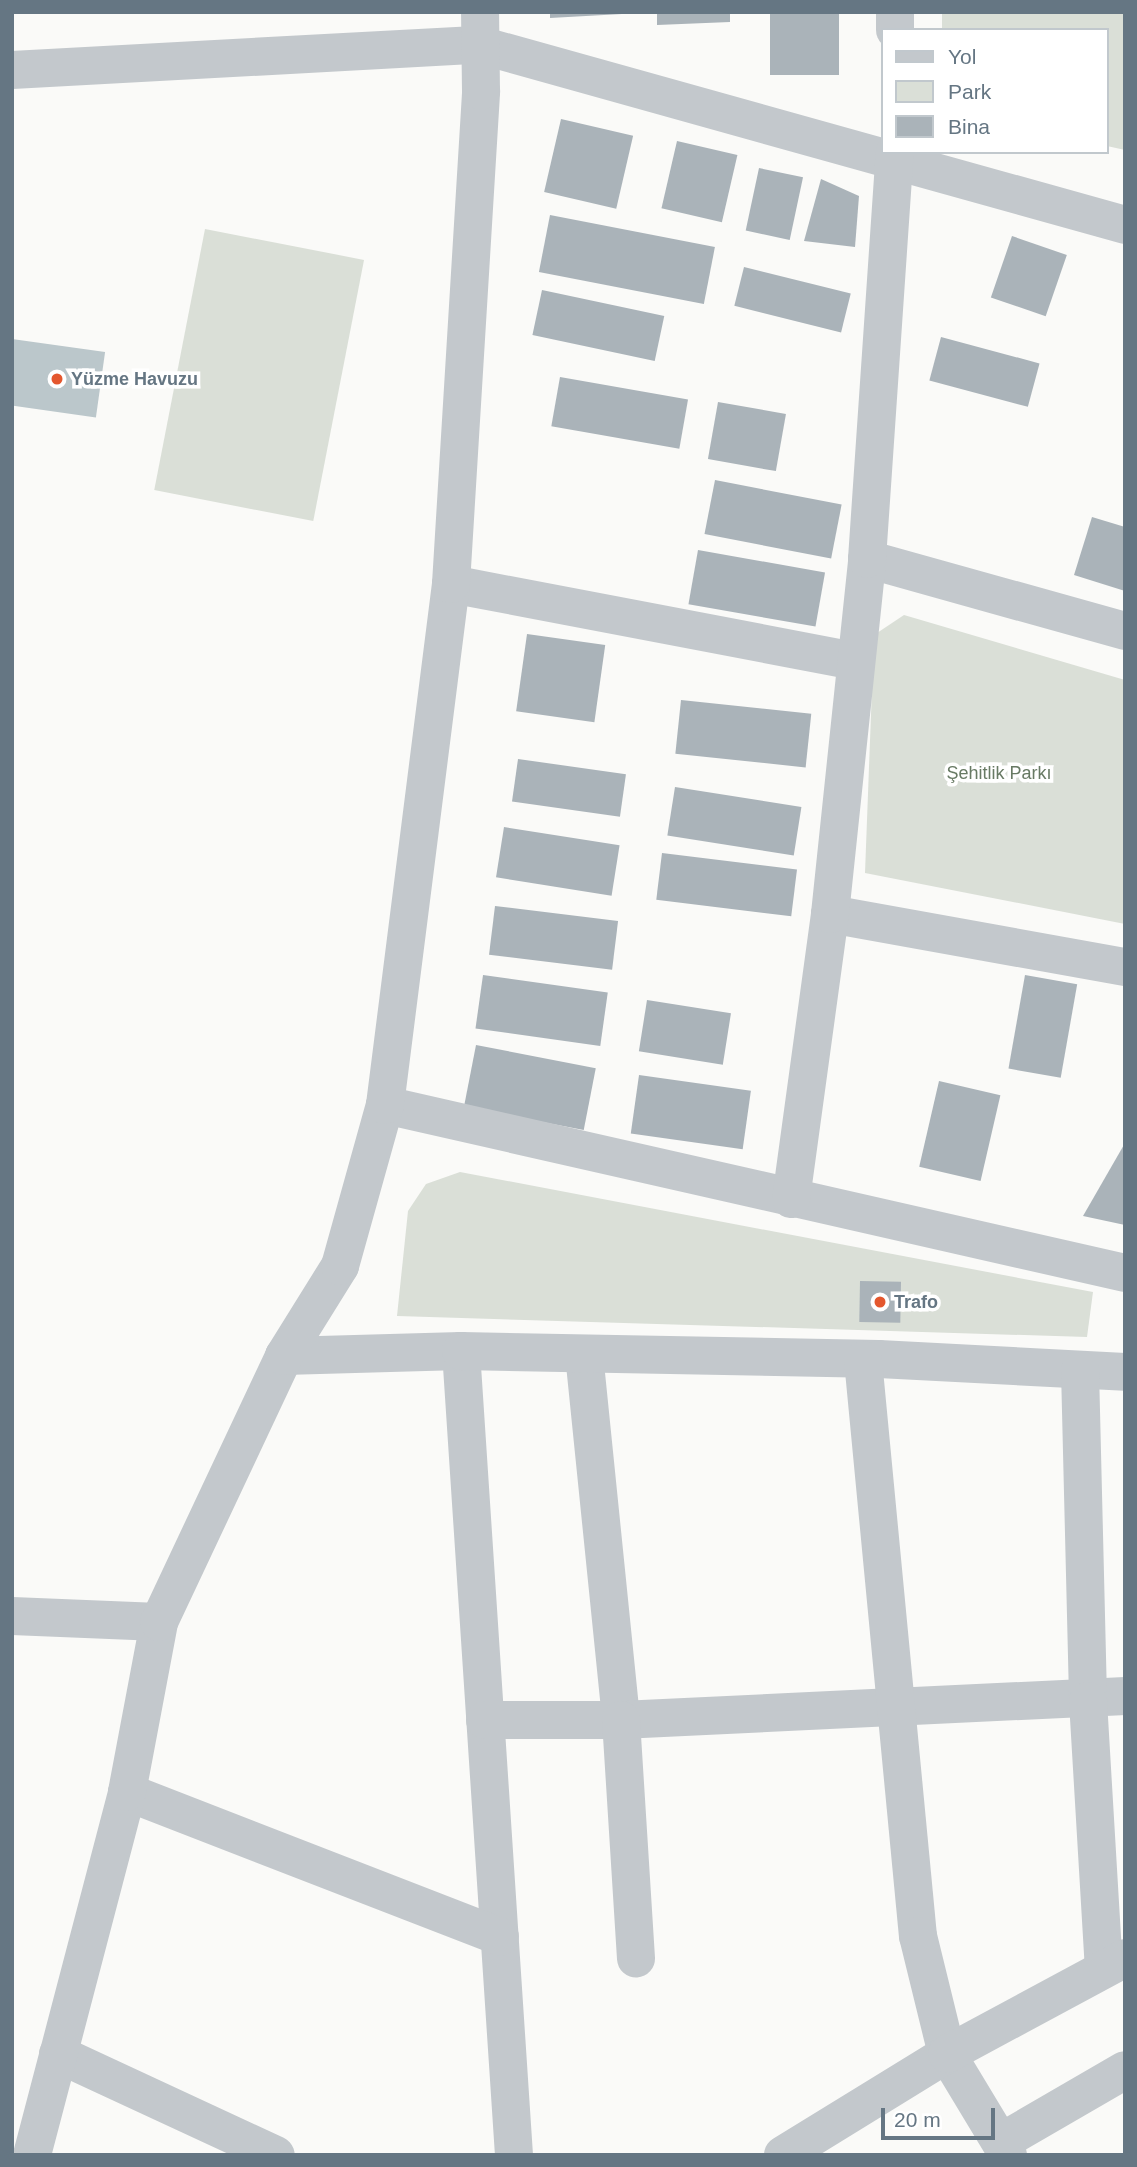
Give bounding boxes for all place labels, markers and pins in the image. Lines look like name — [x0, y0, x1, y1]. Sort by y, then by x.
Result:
place label: Yüzme Havuzu — [71, 368, 198, 390]
marker: Yüzme Havuzu — [49, 371, 65, 387]
place label: Trafo — [894, 1291, 938, 1313]
marker: Trafo — [872, 1294, 888, 1310]

